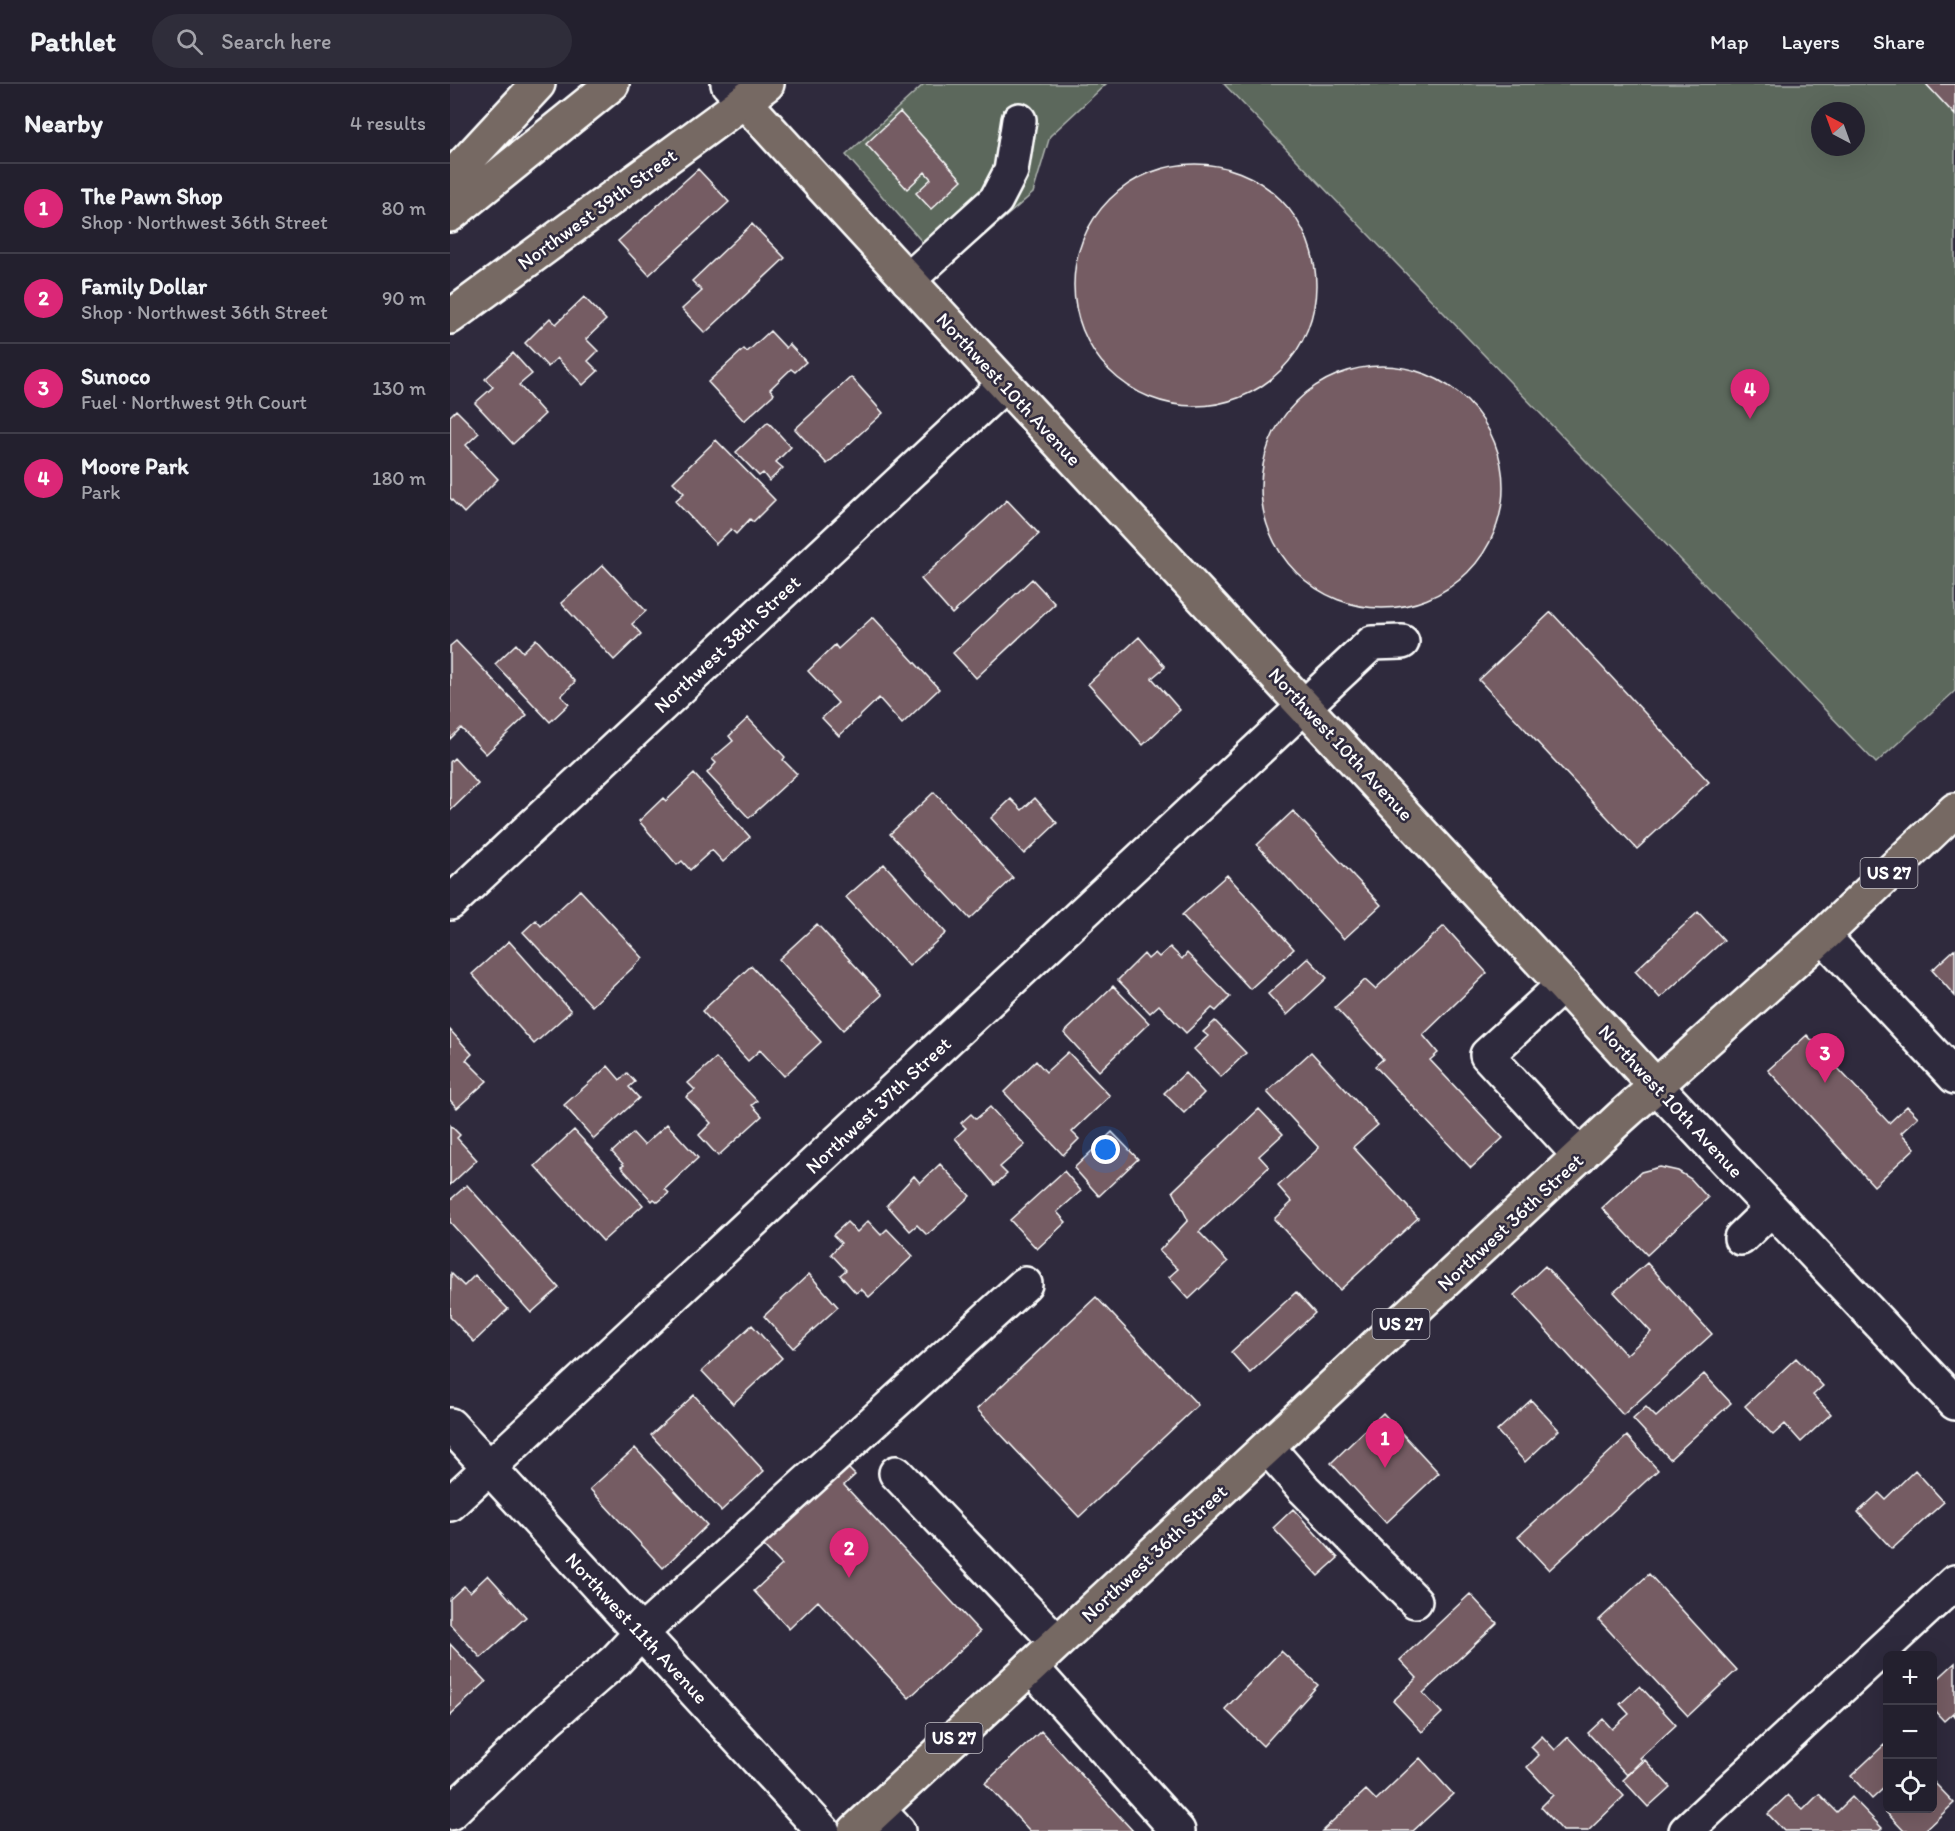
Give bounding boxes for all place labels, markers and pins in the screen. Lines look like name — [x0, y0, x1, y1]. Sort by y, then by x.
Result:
pin: 4 — [1730, 370, 1770, 419]
pin: 3 — [1806, 1034, 1844, 1083]
pin: 1 — [1366, 1418, 1404, 1468]
pin: 2 — [830, 1528, 868, 1578]

